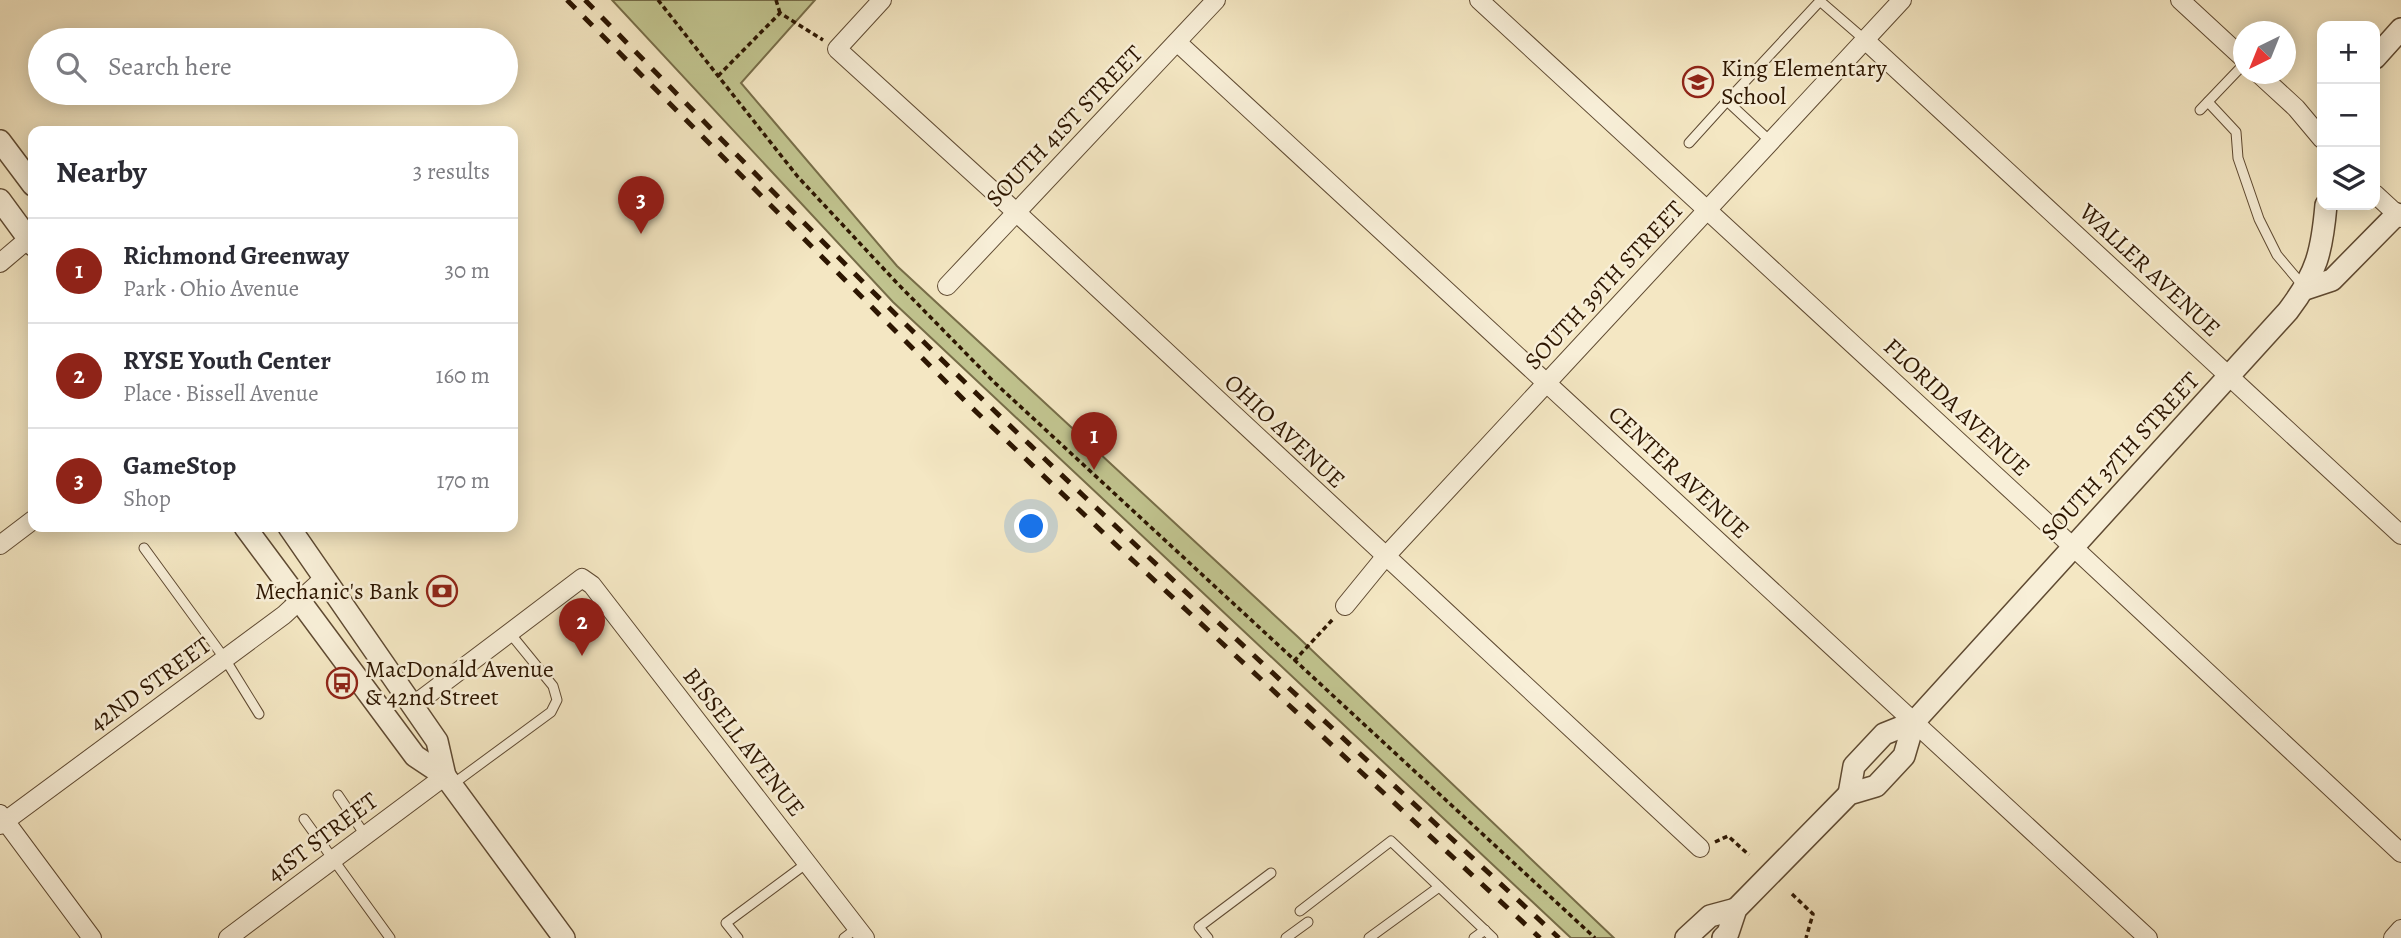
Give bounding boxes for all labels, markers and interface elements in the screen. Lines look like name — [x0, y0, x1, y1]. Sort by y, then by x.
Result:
north arrow — [2233, 21, 2296, 84]
map controls — [2317, 21, 2380, 210]
button: + — [2317, 21, 2380, 84]
search box — [28, 28, 518, 105]
street label: SOUTH 41ST STREET — [978, 38, 1150, 214]
icon: search — [52, 48, 90, 86]
text: Search here — [108, 49, 232, 84]
place label: King Elementary School — [1721, 52, 1887, 112]
school or university icon: King Elementary School — [1681, 65, 1715, 99]
button: − — [2317, 84, 2380, 147]
button: layers — [2317, 147, 2380, 210]
text: Nearby — [56, 152, 147, 192]
text: 3 results — [413, 156, 490, 187]
pin: 3 — [618, 176, 664, 234]
street label: SOUTH 39TH STREET — [1517, 193, 1691, 377]
street label: WALLER AVENUE — [2072, 196, 2227, 344]
text: Richmond Greenway — [123, 238, 349, 273]
text: 1 — [75, 255, 83, 286]
text: 30 m — [444, 255, 490, 286]
text: Park · Ohio Avenue — [123, 273, 299, 304]
street label: FLORIDA AVENUE — [1877, 331, 2037, 483]
text: RYSE Youth Center — [123, 343, 331, 378]
text: 2 — [73, 360, 85, 391]
text: 160 m — [436, 360, 490, 391]
street label: SOUTH 37TH STREET — [2033, 365, 2207, 547]
street label: OHIO AVENUE — [1218, 367, 1352, 495]
text: Place · Bissell Avenue — [123, 378, 318, 409]
street label: CENTER AVENUE — [1601, 398, 1757, 546]
pin: 1 — [1071, 412, 1117, 470]
text: GameStop — [123, 448, 236, 483]
text: 3 — [74, 465, 84, 496]
text: 170 m — [437, 465, 490, 496]
text: Shop — [123, 483, 171, 514]
your location — [1014, 509, 1048, 543]
bank icon: Mechanic's Bank — [425, 574, 459, 608]
place label: Mechanic's Bank — [255, 575, 419, 607]
pin: 2 — [559, 598, 605, 656]
street label: 42ND STREET — [83, 629, 217, 739]
place label: MacDonald Avenue & 42nd Street — [365, 653, 554, 713]
street label: BISSELL AVENUE — [676, 661, 812, 823]
bus stop icon: MacDonald Avenue & 42nd Street — [325, 666, 359, 700]
street label: 41ST STREET — [260, 785, 384, 889]

